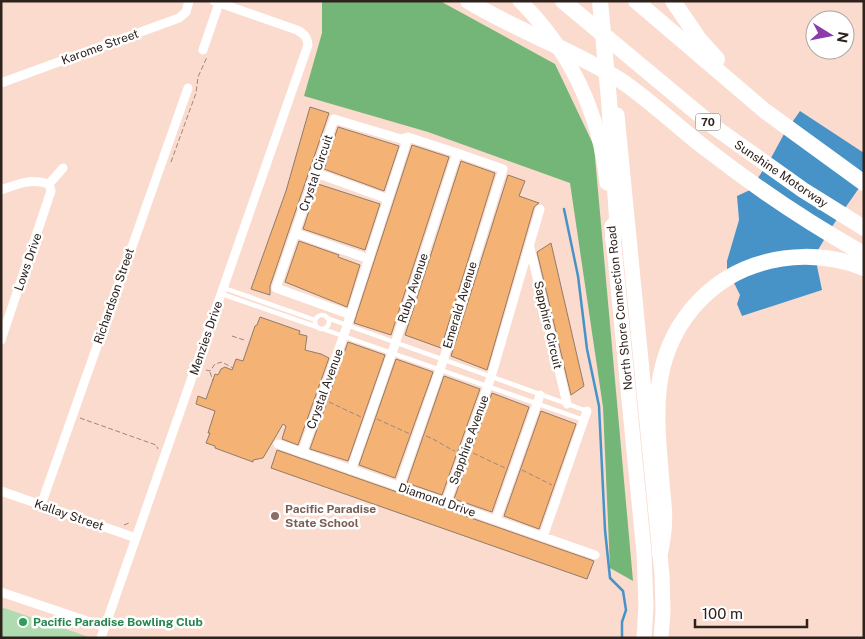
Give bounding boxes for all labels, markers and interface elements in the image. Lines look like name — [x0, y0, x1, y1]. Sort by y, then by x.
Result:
north arrow — [805, 10, 855, 60]
street label: Karome Street — [59, 26, 141, 67]
text: N — [834, 30, 852, 44]
road number: 70 — [696, 114, 720, 130]
street label: Crystal Circuit — [296, 132, 336, 213]
street label: Sunshine Motorway — [732, 137, 831, 211]
street label: North Shore Connection Road — [604, 225, 636, 391]
street label: Lows Drive — [12, 231, 44, 293]
street label: Richardson Street — [91, 246, 137, 346]
street label: Ruby Avenue — [395, 251, 431, 325]
street label: Emerald Avenue — [440, 260, 480, 350]
street label: Sapphire Circuit — [531, 279, 565, 371]
street label: Menzies Drive — [187, 299, 225, 377]
street label: Crystal Avenue — [304, 347, 346, 431]
street label: Sapphire Avenue — [446, 393, 492, 487]
street label: Diamond Drive — [397, 480, 478, 520]
street label: Kallay Street — [32, 497, 106, 534]
place label: Pacific Paradise State School — [285, 502, 376, 530]
marker: Pacific Paradise State School — [269, 510, 281, 522]
scale bar — [695, 596, 808, 628]
text: 100 m — [702, 605, 743, 622]
place label: Pacific Paradise Bowling Club — [33, 615, 203, 629]
marker: Pacific Paradise Bowling Club — [17, 616, 29, 628]

